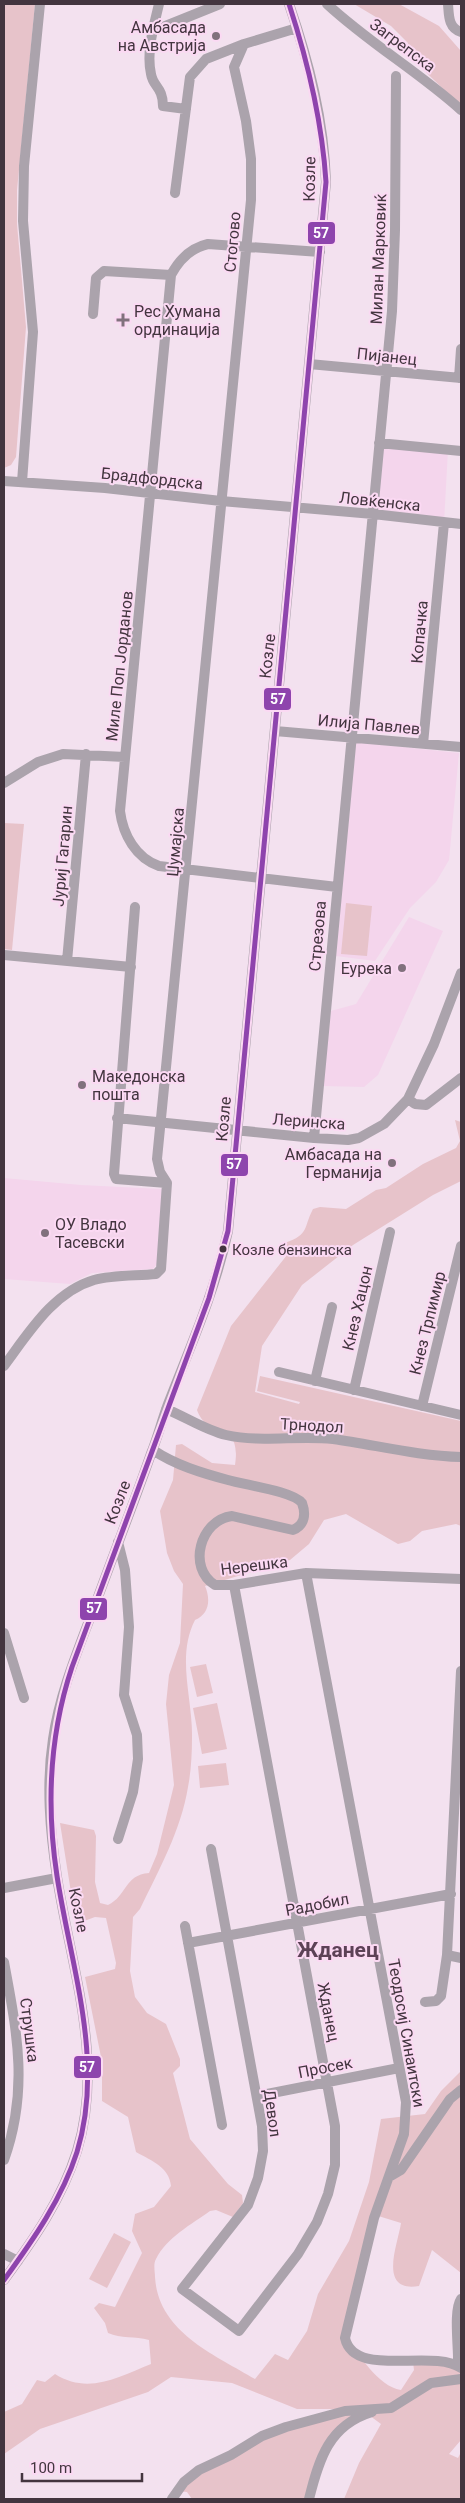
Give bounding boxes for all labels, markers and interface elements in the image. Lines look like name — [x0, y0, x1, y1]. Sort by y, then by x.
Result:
street label: Загрепска — [366, 15, 439, 76]
place label: Амбасада на Австрија — [118, 18, 206, 55]
marker: Амбасада на Австрија — [210, 30, 222, 42]
street label: Козле — [300, 156, 319, 202]
street label: Милан Марковиќ — [367, 193, 390, 325]
street label: Стогово — [220, 211, 245, 273]
line badge: 57 — [307, 221, 336, 245]
text: 57 — [313, 225, 329, 241]
place label: Рес Хумана ординација — [134, 302, 221, 339]
marker: Рес Хумана ординација — [116, 313, 130, 327]
street label: Пијанец — [356, 344, 418, 369]
street label: Брадфордска — [100, 464, 204, 493]
street label: Ловќенска — [338, 488, 422, 515]
street label: Миле Поп Јорданов — [102, 590, 137, 742]
street label: Копачка — [407, 600, 432, 664]
street label: Козле — [256, 633, 279, 679]
line badge: 57 — [263, 687, 292, 711]
text: 57 — [270, 691, 286, 707]
street label: Илија Павлев — [317, 711, 421, 738]
street label: Јуриј Гагарин — [49, 805, 76, 907]
street label: Џумајска — [163, 807, 188, 877]
street label: Стрезова — [305, 900, 330, 972]
place label: Еурека — [341, 959, 392, 978]
marker: Еурека — [396, 962, 408, 974]
place label: Македонска пошта — [92, 1067, 185, 1104]
marker: Македонска пошта — [76, 1079, 88, 1091]
street label: Козле — [212, 1096, 235, 1142]
street label: Леринска — [272, 1109, 346, 1134]
place label: Амбасада на Германија — [285, 1145, 382, 1182]
line badge: 57 — [220, 1153, 249, 1177]
text: 57 — [226, 1156, 242, 1172]
marker: Амбасада на Германија — [386, 1157, 398, 1169]
place label: ОУ Владо Тасевски — [55, 1215, 127, 1252]
marker: ОУ Владо Тасевски — [39, 1227, 51, 1239]
place label: Козле бензинска — [232, 1241, 352, 1259]
marker: Козле бензинска — [218, 1244, 228, 1254]
street label: Кнез Хацон — [339, 1264, 376, 1352]
street label: Кнез Трпимир — [405, 1269, 450, 1377]
street label: Трнодол — [280, 1414, 344, 1437]
street label: Козле — [101, 1478, 134, 1527]
street label: Нерешка — [219, 1552, 289, 1579]
line badge: 57 — [79, 1597, 108, 1621]
text: 57 — [86, 1600, 102, 1616]
street label: Козле — [65, 1886, 92, 1934]
street label: Радобил — [284, 1889, 351, 1920]
district label: Жданец — [297, 1938, 379, 1962]
street label: Теодосиј Синаитски — [384, 1957, 429, 2109]
street label: Жданец — [313, 1981, 344, 2044]
street label: Струшка — [16, 1997, 43, 2063]
street label: Просек — [296, 2053, 354, 2082]
line badge: 57 — [73, 2055, 102, 2079]
text: 57 — [79, 2059, 95, 2075]
street label: Девол — [260, 2088, 285, 2138]
scale bar — [22, 2450, 142, 2482]
text: 100 m — [30, 2459, 72, 2477]

